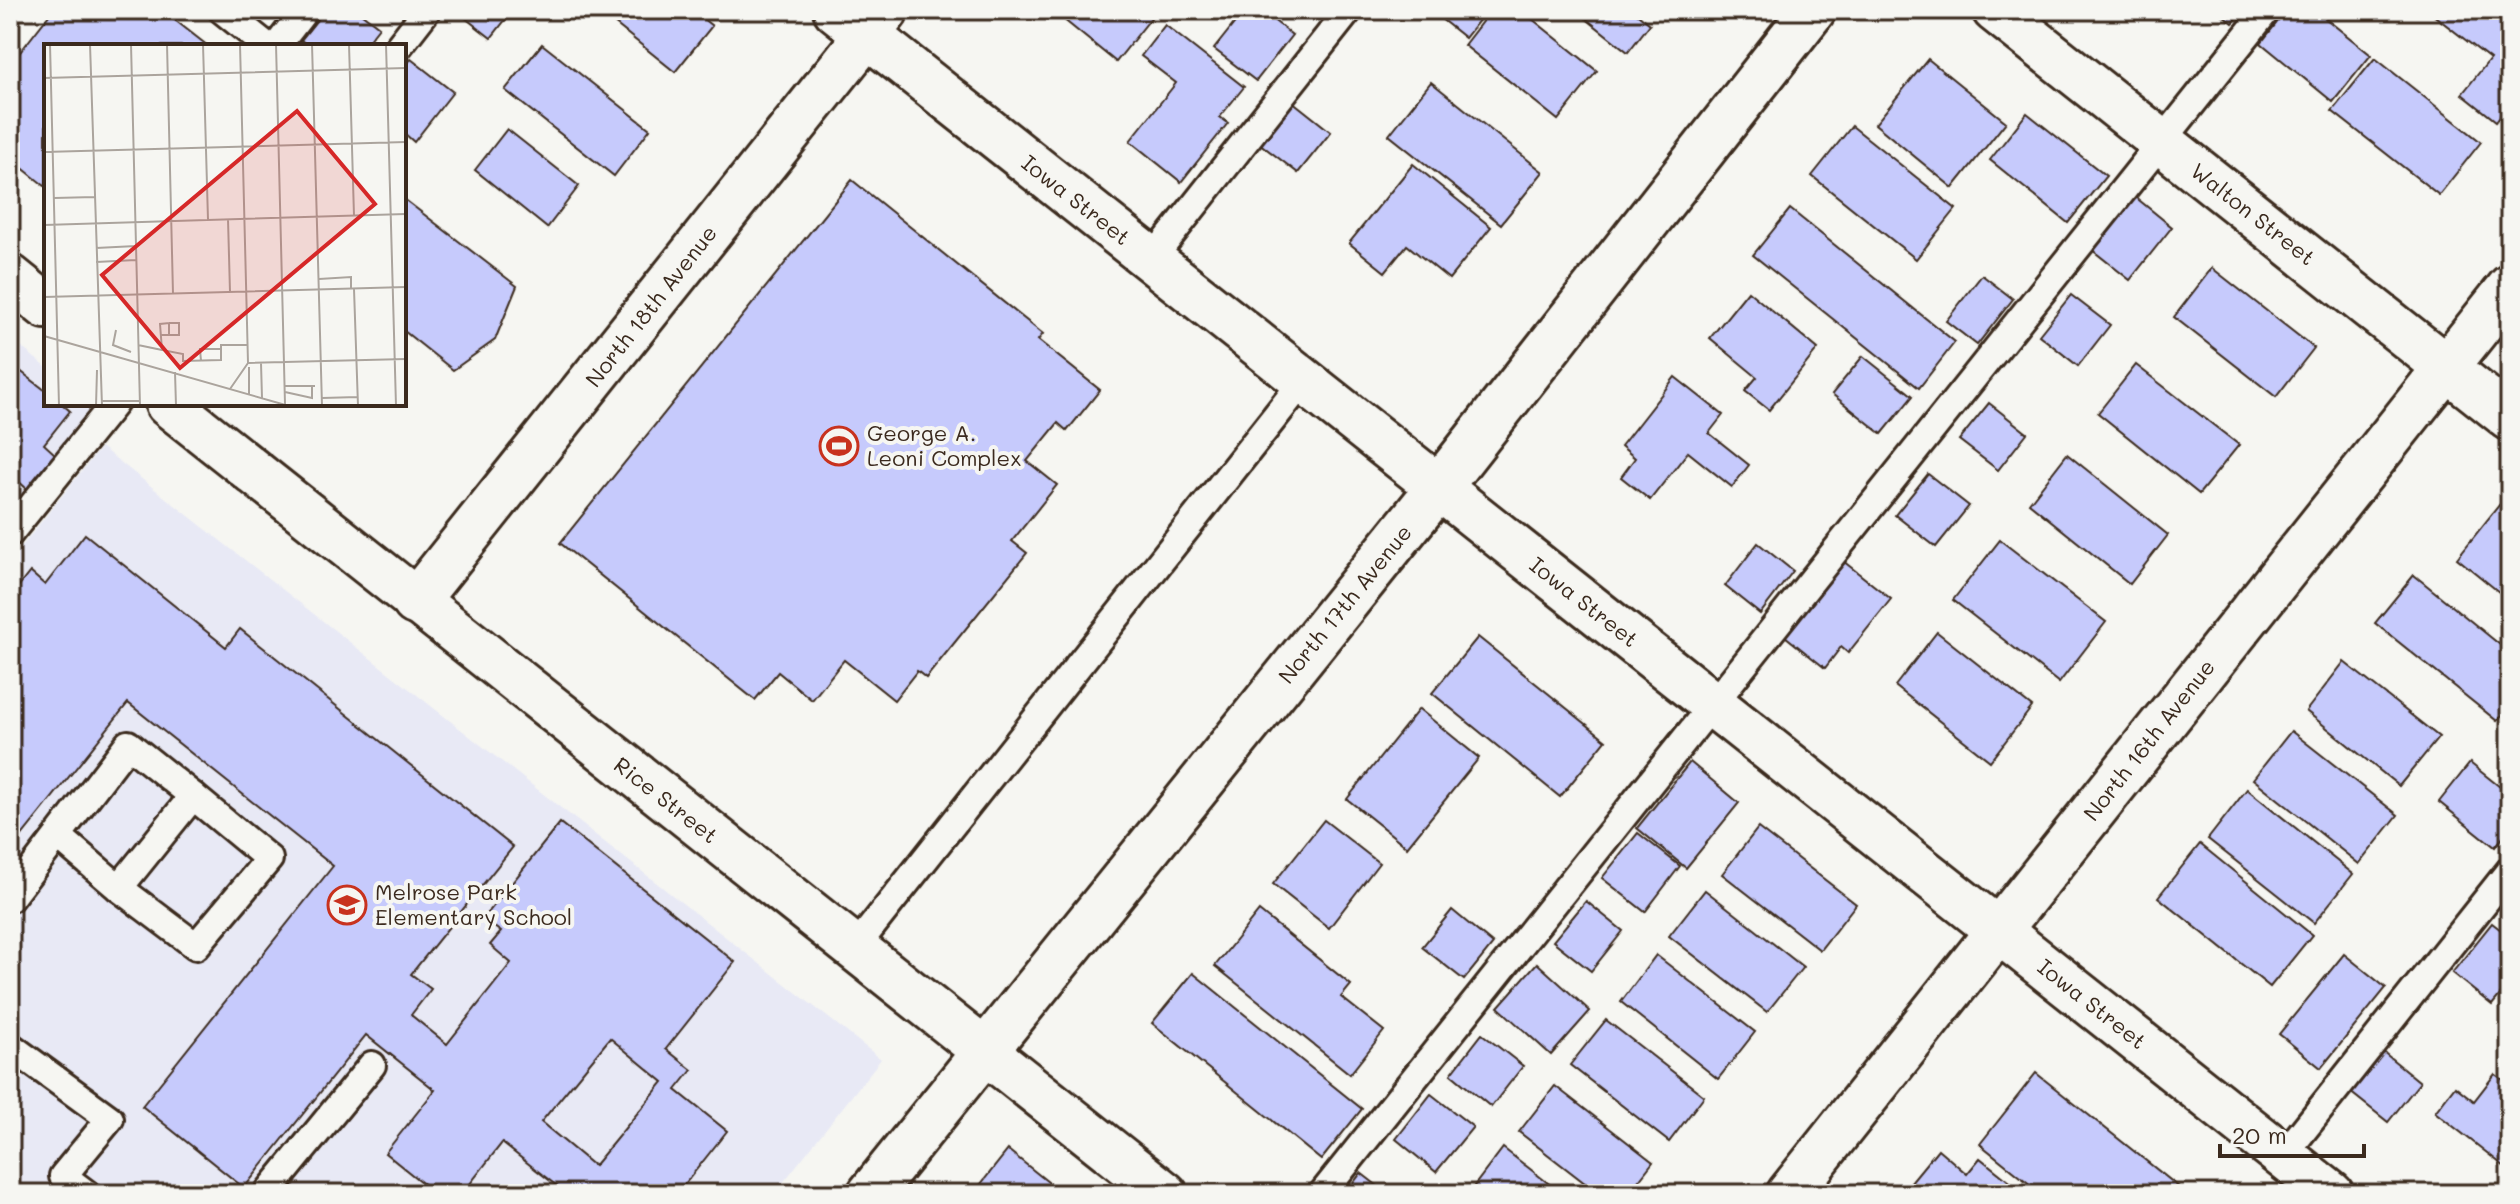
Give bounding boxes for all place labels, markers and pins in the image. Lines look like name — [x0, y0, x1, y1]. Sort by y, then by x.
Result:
place label: George A. Leoni Complex — [867, 418, 1021, 472]
sports icon: George A. Leoni Complex — [818, 425, 860, 467]
place label: Melrose Park Elementary School — [375, 877, 572, 931]
school or university icon: Melrose Park Elementary School — [326, 884, 368, 926]

